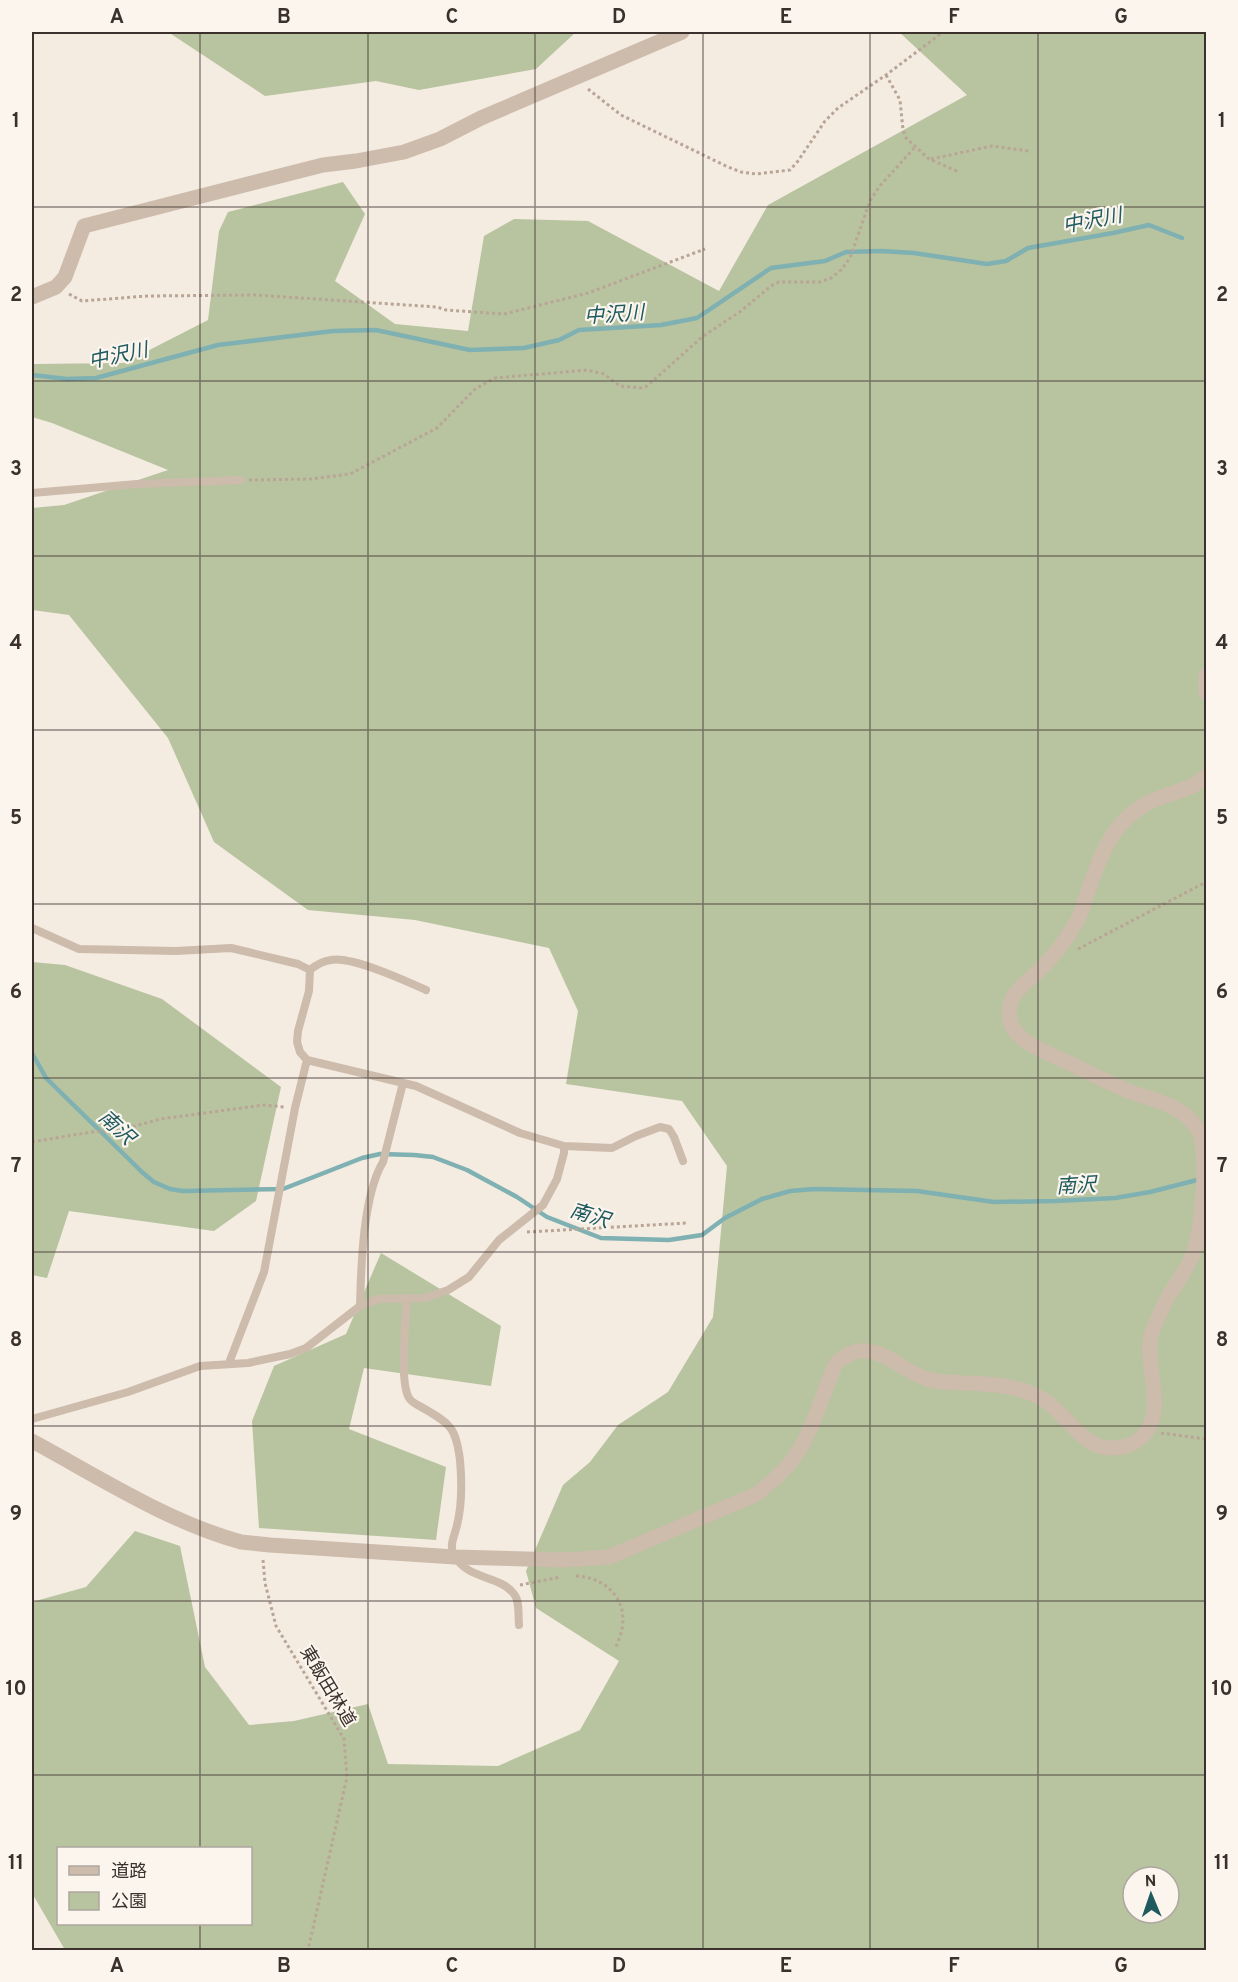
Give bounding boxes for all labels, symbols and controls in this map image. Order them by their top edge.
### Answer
text: A [110,5,124,31]
text: B [277,5,291,31]
text: C [446,5,458,31]
text: D [612,5,626,31]
text: E [780,5,792,31]
text: F [948,5,960,31]
text: G [1114,5,1128,31]
text: 1 [12,109,20,135]
text: 1 [1218,109,1226,135]
water label: 中沢川 [1060,203,1126,240]
text: 2 [10,283,22,309]
text: 2 [1216,283,1228,309]
water label: 中沢川 [583,301,647,331]
water label: 中沢川 [86,338,152,376]
text: 3 [10,457,22,483]
text: 3 [1216,457,1228,483]
text: 4 [10,631,22,657]
text: 4 [1216,631,1228,657]
text: 5 [10,806,22,832]
text: 5 [1216,806,1228,832]
text: 6 [10,980,22,1006]
text: 6 [1216,980,1228,1006]
water label: 南沢 [92,1105,141,1154]
text: 7 [11,1154,21,1180]
text: 7 [1217,1154,1227,1180]
water label: 南沢 [1055,1173,1100,1201]
water label: 南沢 [566,1199,615,1236]
text: 8 [10,1328,22,1354]
text: 8 [1216,1328,1228,1354]
text: 9 [10,1502,22,1528]
text: 9 [1216,1502,1228,1528]
street label: 東飯田林道 [294,1642,360,1731]
text: 10 [5,1677,27,1703]
text: 10 [1211,1677,1233,1703]
legend [57,1847,252,1925]
text: 11 [8,1851,24,1877]
text: 11 [1214,1851,1230,1877]
text: 道路 [111,1861,147,1884]
north arrow [1121,1865,1181,1925]
text: N [1144,1872,1157,1892]
text: 公園 [111,1891,147,1914]
text: A [110,1954,124,1980]
text: B [277,1954,291,1980]
text: C [446,1954,458,1980]
text: D [612,1954,626,1980]
text: E [780,1954,792,1980]
text: F [948,1954,960,1980]
text: G [1114,1954,1128,1980]

